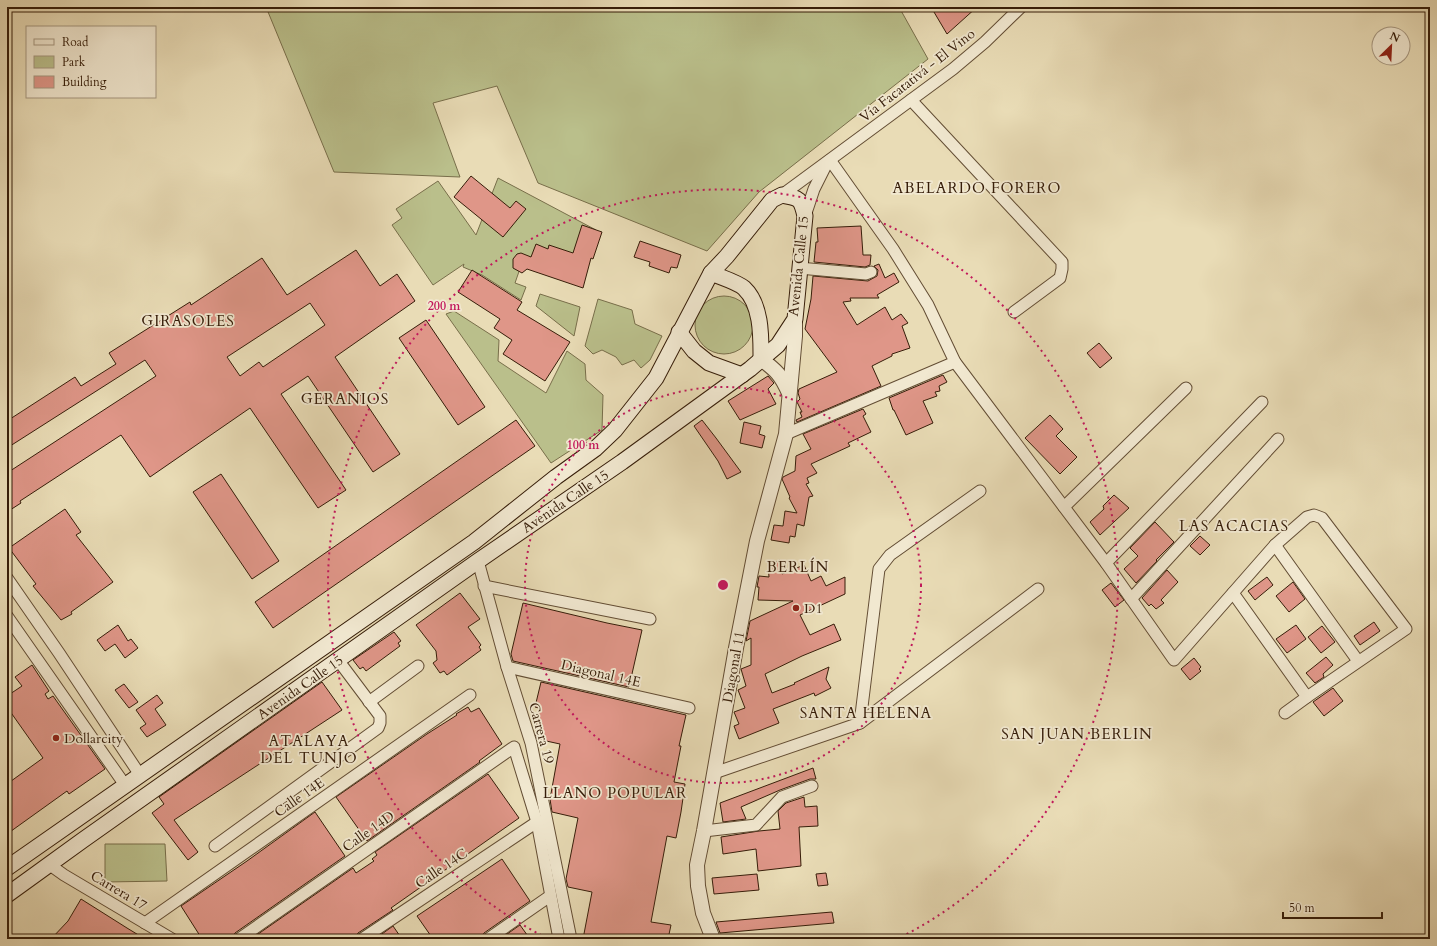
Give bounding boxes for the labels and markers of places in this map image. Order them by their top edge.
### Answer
centre of rings [716,578,730,592]
place label: D1 [804,599,823,618]
marker: D1 [791,603,801,613]
place label: Dollarcity [64,729,124,748]
marker: Dollarcity [51,733,61,743]

